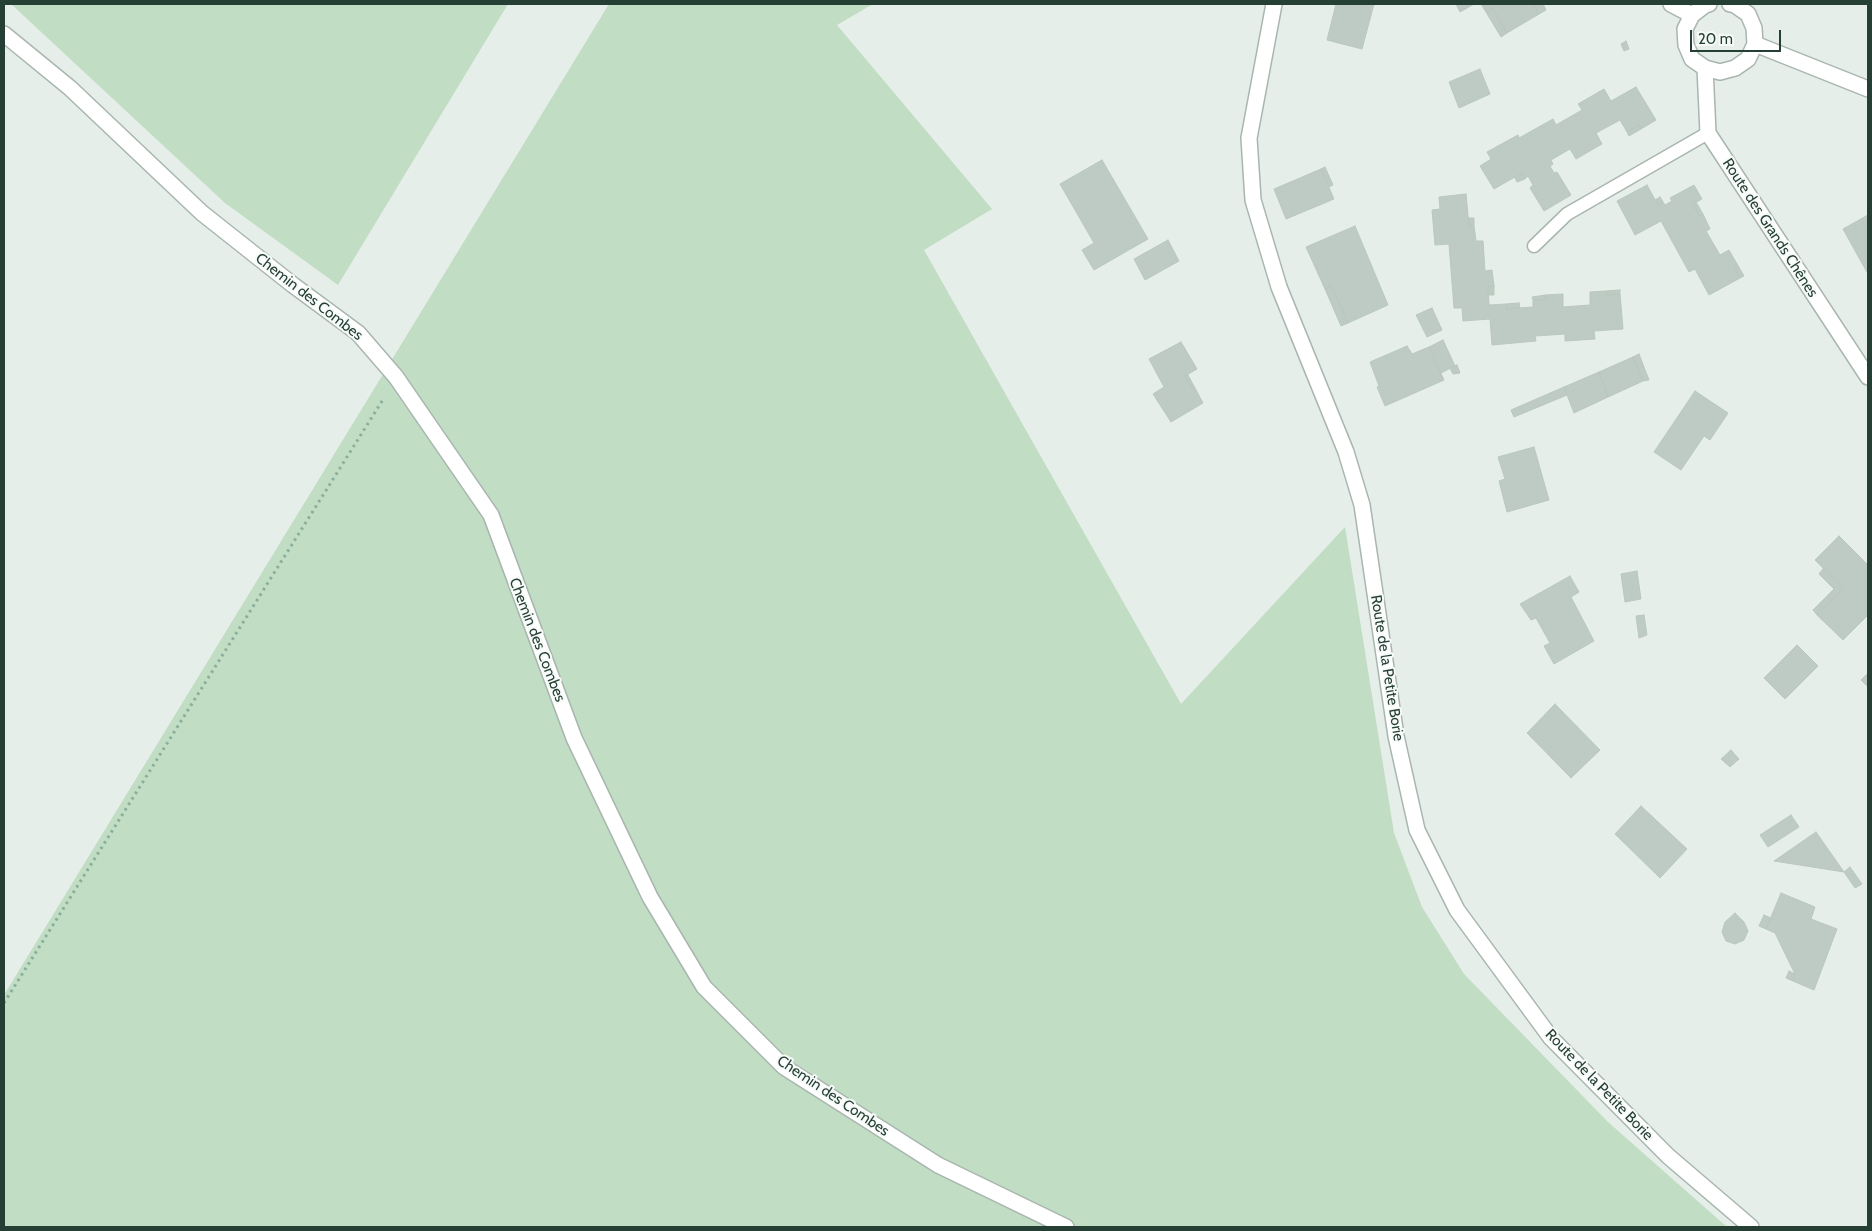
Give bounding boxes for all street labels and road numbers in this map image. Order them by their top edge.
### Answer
street label: Route des Grands Chênes [1718,155,1822,301]
street label: Chemin des Combes [252,249,366,345]
street label: Chemin des Combes [505,575,569,705]
street label: Route de la Petite Borie [1367,594,1407,742]
street label: Route de la Petite Borie [1541,1026,1657,1144]
street label: Chemin des Combes [774,1052,892,1140]

